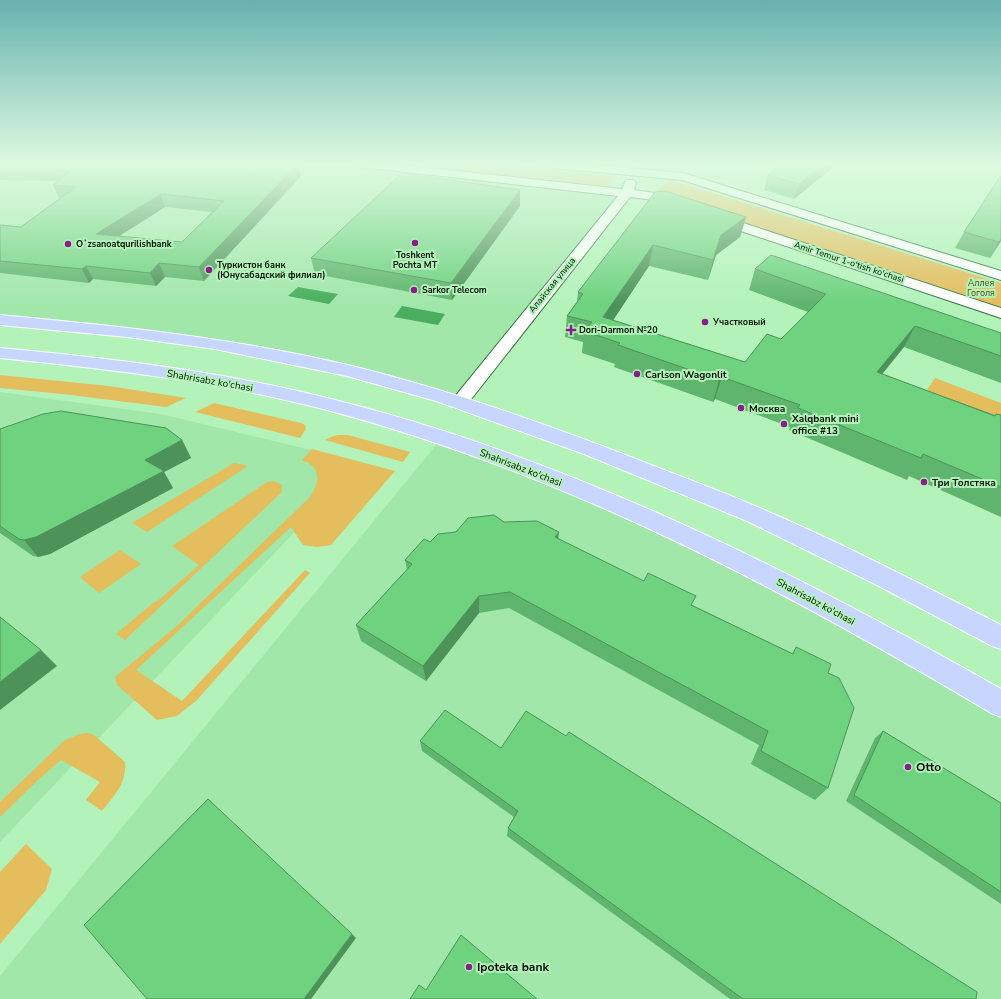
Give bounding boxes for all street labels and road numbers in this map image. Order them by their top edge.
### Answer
street label: Amir Temur 1-o'tish ko'chasi [793,239,905,285]
street label: Алайская улица [526,255,578,315]
street label: Shahrisabz ko'chasi [166,367,254,395]
street label: Shahrisabz ko'chasi [477,446,564,490]
street label: Shahrisabz ko'chasi [774,575,857,629]

